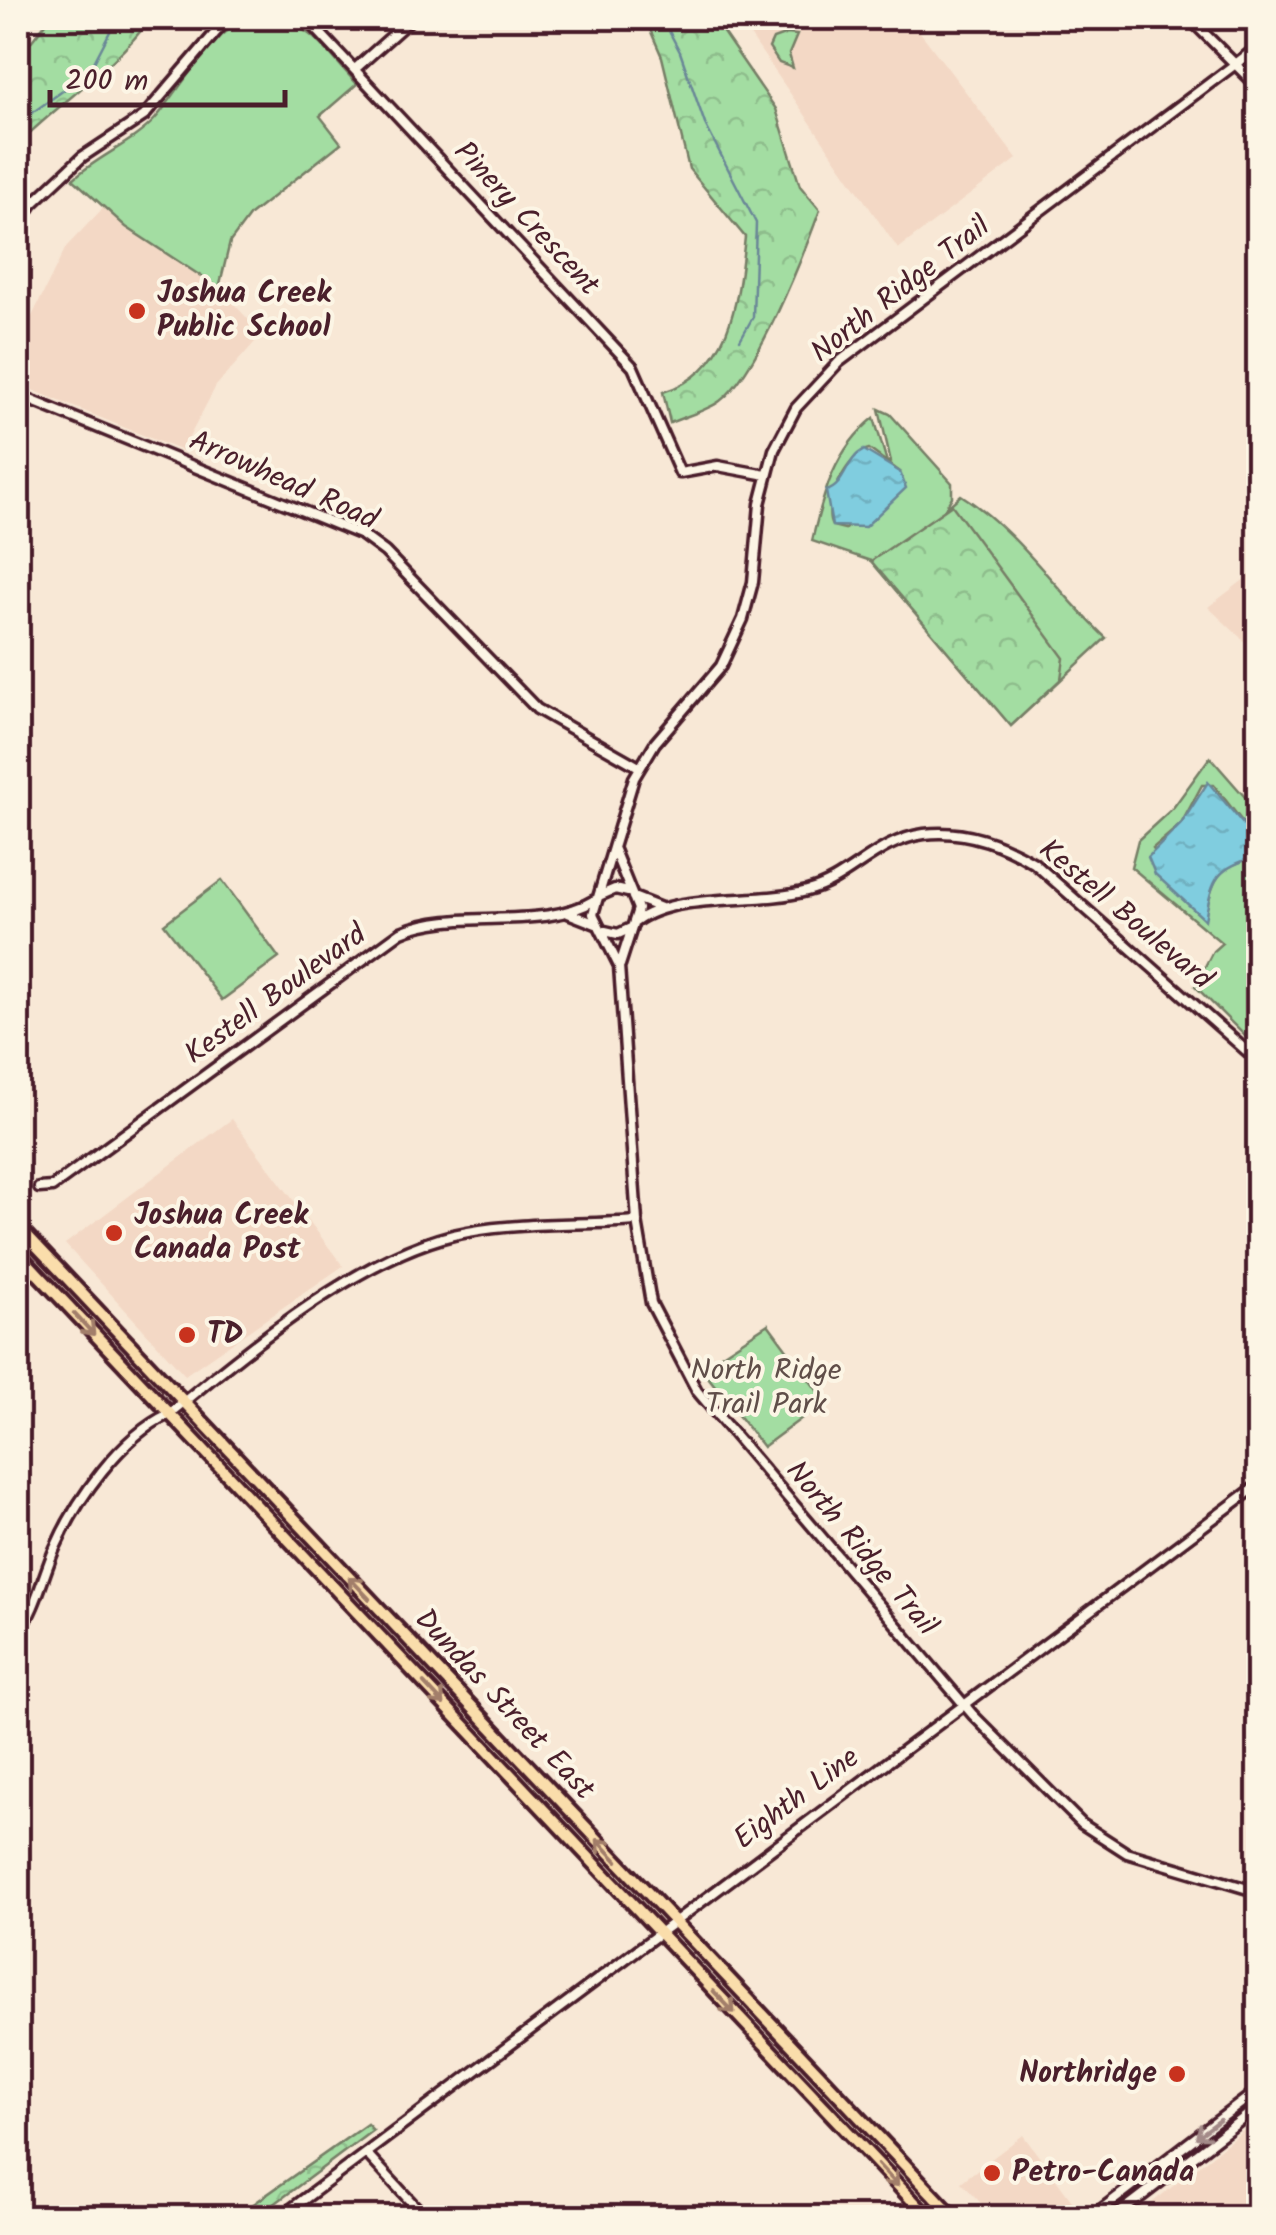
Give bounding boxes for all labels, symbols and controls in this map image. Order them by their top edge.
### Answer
scale bar [50,45,285,107]
text: 200 m [65,58,148,106]
street label: Pinery Crescent [441,130,611,308]
street label: North Ridge Trail [801,204,1001,376]
place label: Joshua Creek Public School [157,270,332,352]
marker: Joshua Creek Public School [126,300,148,322]
street label: Arrowhead Road [181,418,386,545]
street label: Kestell Boulevard [1027,827,1224,1003]
street label: Kestell Boulevard [175,912,378,1078]
place label: Joshua Creek Canada Post [134,1192,309,1274]
marker: Joshua Creek Canada Post [103,1222,125,1244]
one-way arrow [72,1311,95,1336]
place label: TD [207,1311,243,1359]
marker: TD [176,1324,198,1346]
park label: North Ridge Trail Park [691,1347,841,1429]
street label: North Ridge Trail [773,1450,949,1648]
one-way arrow [348,1576,371,1601]
street label: Dundas Street East [402,1598,606,1812]
one-way arrow [422,1681,445,1706]
street label: Eighth Line [724,1735,870,1863]
one-way arrow [595,1838,619,1862]
one-way arrow [712,1989,735,2014]
place label: Northridge [1019,2050,1157,2098]
marker: Northridge [1166,2063,1188,2085]
one-way arrow [1195,2118,1222,2139]
place label: Petro-Canada [1012,2149,1194,2197]
one-way arrow [876,2162,900,2186]
marker: Petro-Canada [981,2162,1003,2184]

